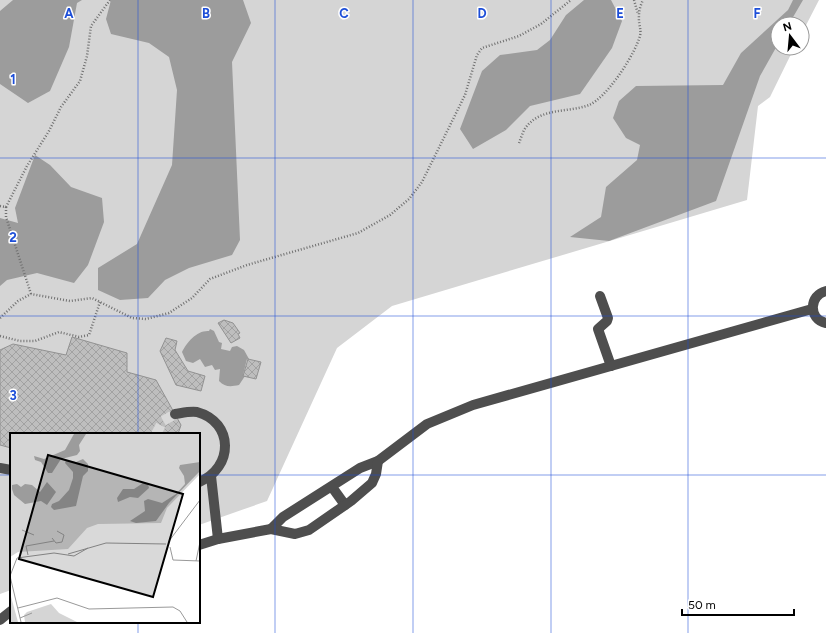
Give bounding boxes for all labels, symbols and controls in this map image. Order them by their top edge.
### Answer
text: A [64,6,74,21]
text: B [202,6,210,21]
text: C [339,6,349,21]
text: D [477,6,487,21]
text: E [616,6,624,21]
text: F [753,6,761,21]
north arrow [770,16,810,56]
text: N [781,19,793,34]
text: 1 [10,72,16,87]
text: 2 [9,230,17,245]
text: 3 [9,388,17,403]
inset map [10,433,200,623]
scale bar [682,591,794,617]
text: 50 m [688,598,716,612]

